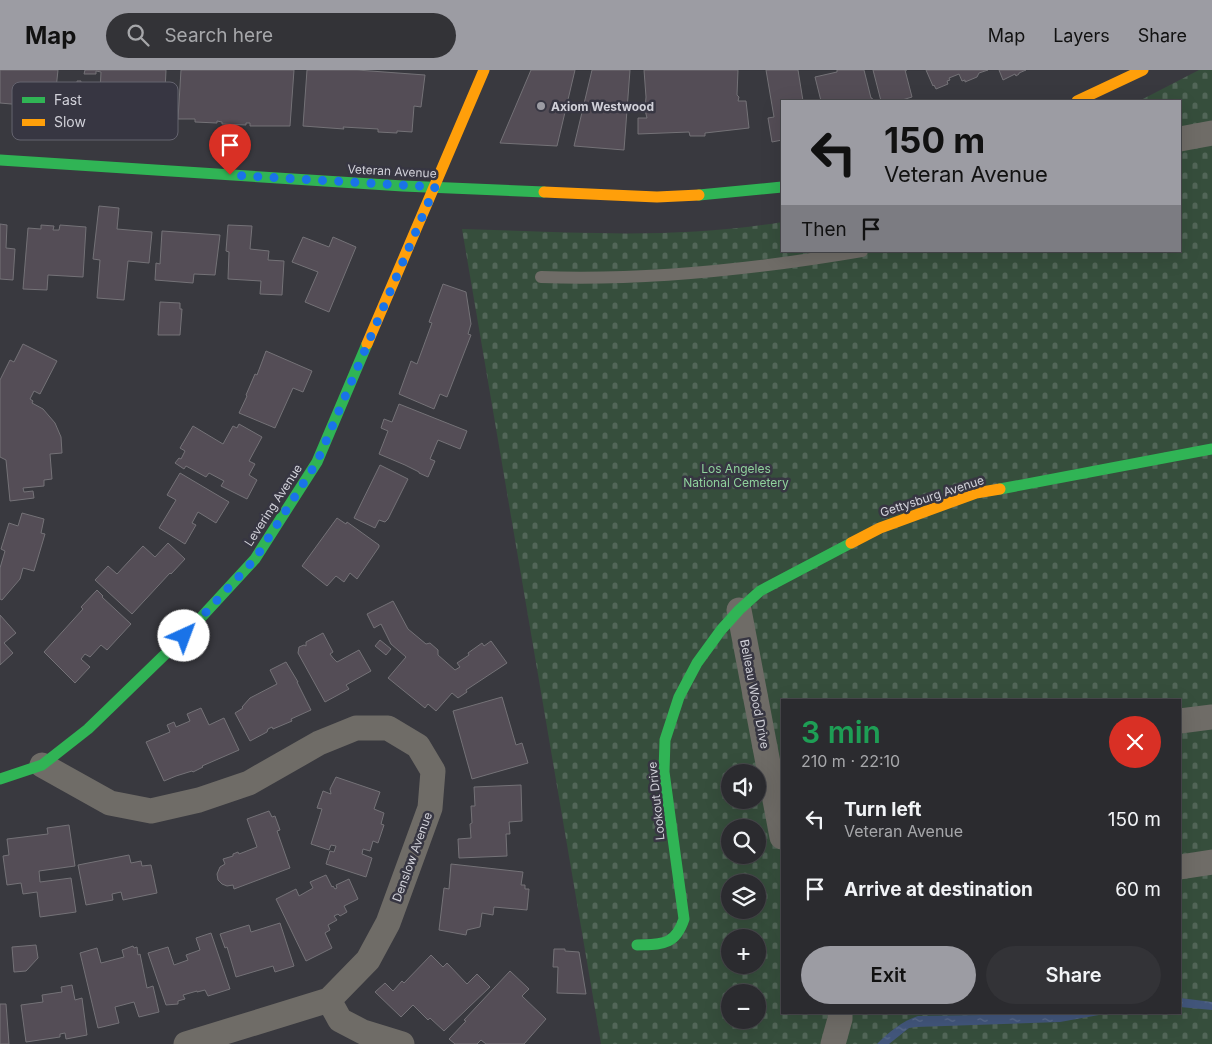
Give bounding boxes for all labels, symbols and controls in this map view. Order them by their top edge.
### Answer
search box [106,13,456,58]
text: Map [25,21,76,50]
icon: search [124,21,152,49]
text: Search here [164,24,273,47]
text: Map [988,25,1025,46]
text: Layers [1053,25,1110,46]
text: Share [1138,25,1187,46]
legend [12,82,178,140]
text: Fast [54,91,82,108]
place label: Axiom Westwood [551,99,654,114]
marker: Axiom Westwood [535,100,547,112]
text: Slow [54,113,86,130]
text: 150 m [884,119,985,161]
icon: left [801,120,866,185]
pin [209,124,251,175]
icon: arrive [216,131,244,159]
street label: Veteran Avenue [347,161,437,181]
text: Veteran Avenue [884,161,1048,187]
icon: arrive [857,215,885,243]
text: Then [801,218,847,241]
street label: Levering Avenue [241,461,305,549]
park label: Los Angeles National Cemetery [683,461,789,490]
street label: Gettysburg Avenue [878,472,986,520]
position arrow [157,609,209,661]
street label: Belleau Wood Drive [737,638,773,750]
text: 3 min [801,714,881,750]
button: close [1109,716,1161,768]
text: 210 m · 22:10 [801,751,900,771]
street label: Lookout Drive [644,761,668,841]
map controls [721,764,766,1029]
button: sound [721,764,766,809]
text: Turn left [844,798,922,821]
icon: left [801,805,829,833]
text: 150 m [1108,808,1161,831]
street label: Denslow Avenue [389,810,435,904]
button: search [721,819,766,864]
text: Veteran Avenue [844,821,963,841]
button: layers [721,874,766,919]
icon: arrive [801,875,829,903]
text: Arrive at destination [844,878,1033,901]
text: 60 m [1115,878,1161,901]
button: + [721,929,766,974]
button: Exit [801,946,976,1004]
button: Share [986,946,1161,1004]
button: − [721,984,766,1029]

